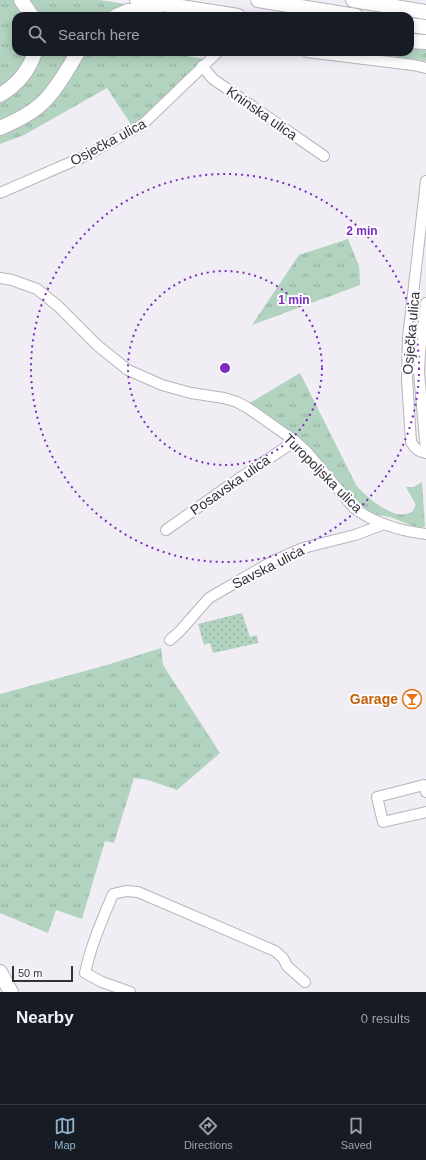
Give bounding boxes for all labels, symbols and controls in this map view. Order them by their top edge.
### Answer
search box [12,12,414,56]
icon: search [26,23,48,45]
text: Search here [58,26,140,43]
street label: Kninska ulica [224,83,301,143]
street label: Osječka ulica [67,115,149,169]
text: 2 min [346,224,378,238]
street label: Osječka ulica [399,291,423,375]
text: 1 min [278,293,310,307]
centre of rings [218,361,232,375]
street label: Turopoljska ulica [280,430,366,516]
street label: Posavska ulica [187,452,273,518]
street label: Savska ulica [229,542,307,592]
bar icon: Garage [401,688,423,710]
place label: Garage [350,691,398,707]
scale bar [12,964,73,983]
text: 50 m [18,967,42,979]
text: Nearby [16,1008,74,1027]
text: 0 results [361,1011,410,1026]
tab: Map [54,1115,76,1151]
tab: Directions [184,1115,233,1151]
tab: Saved [341,1115,372,1151]

